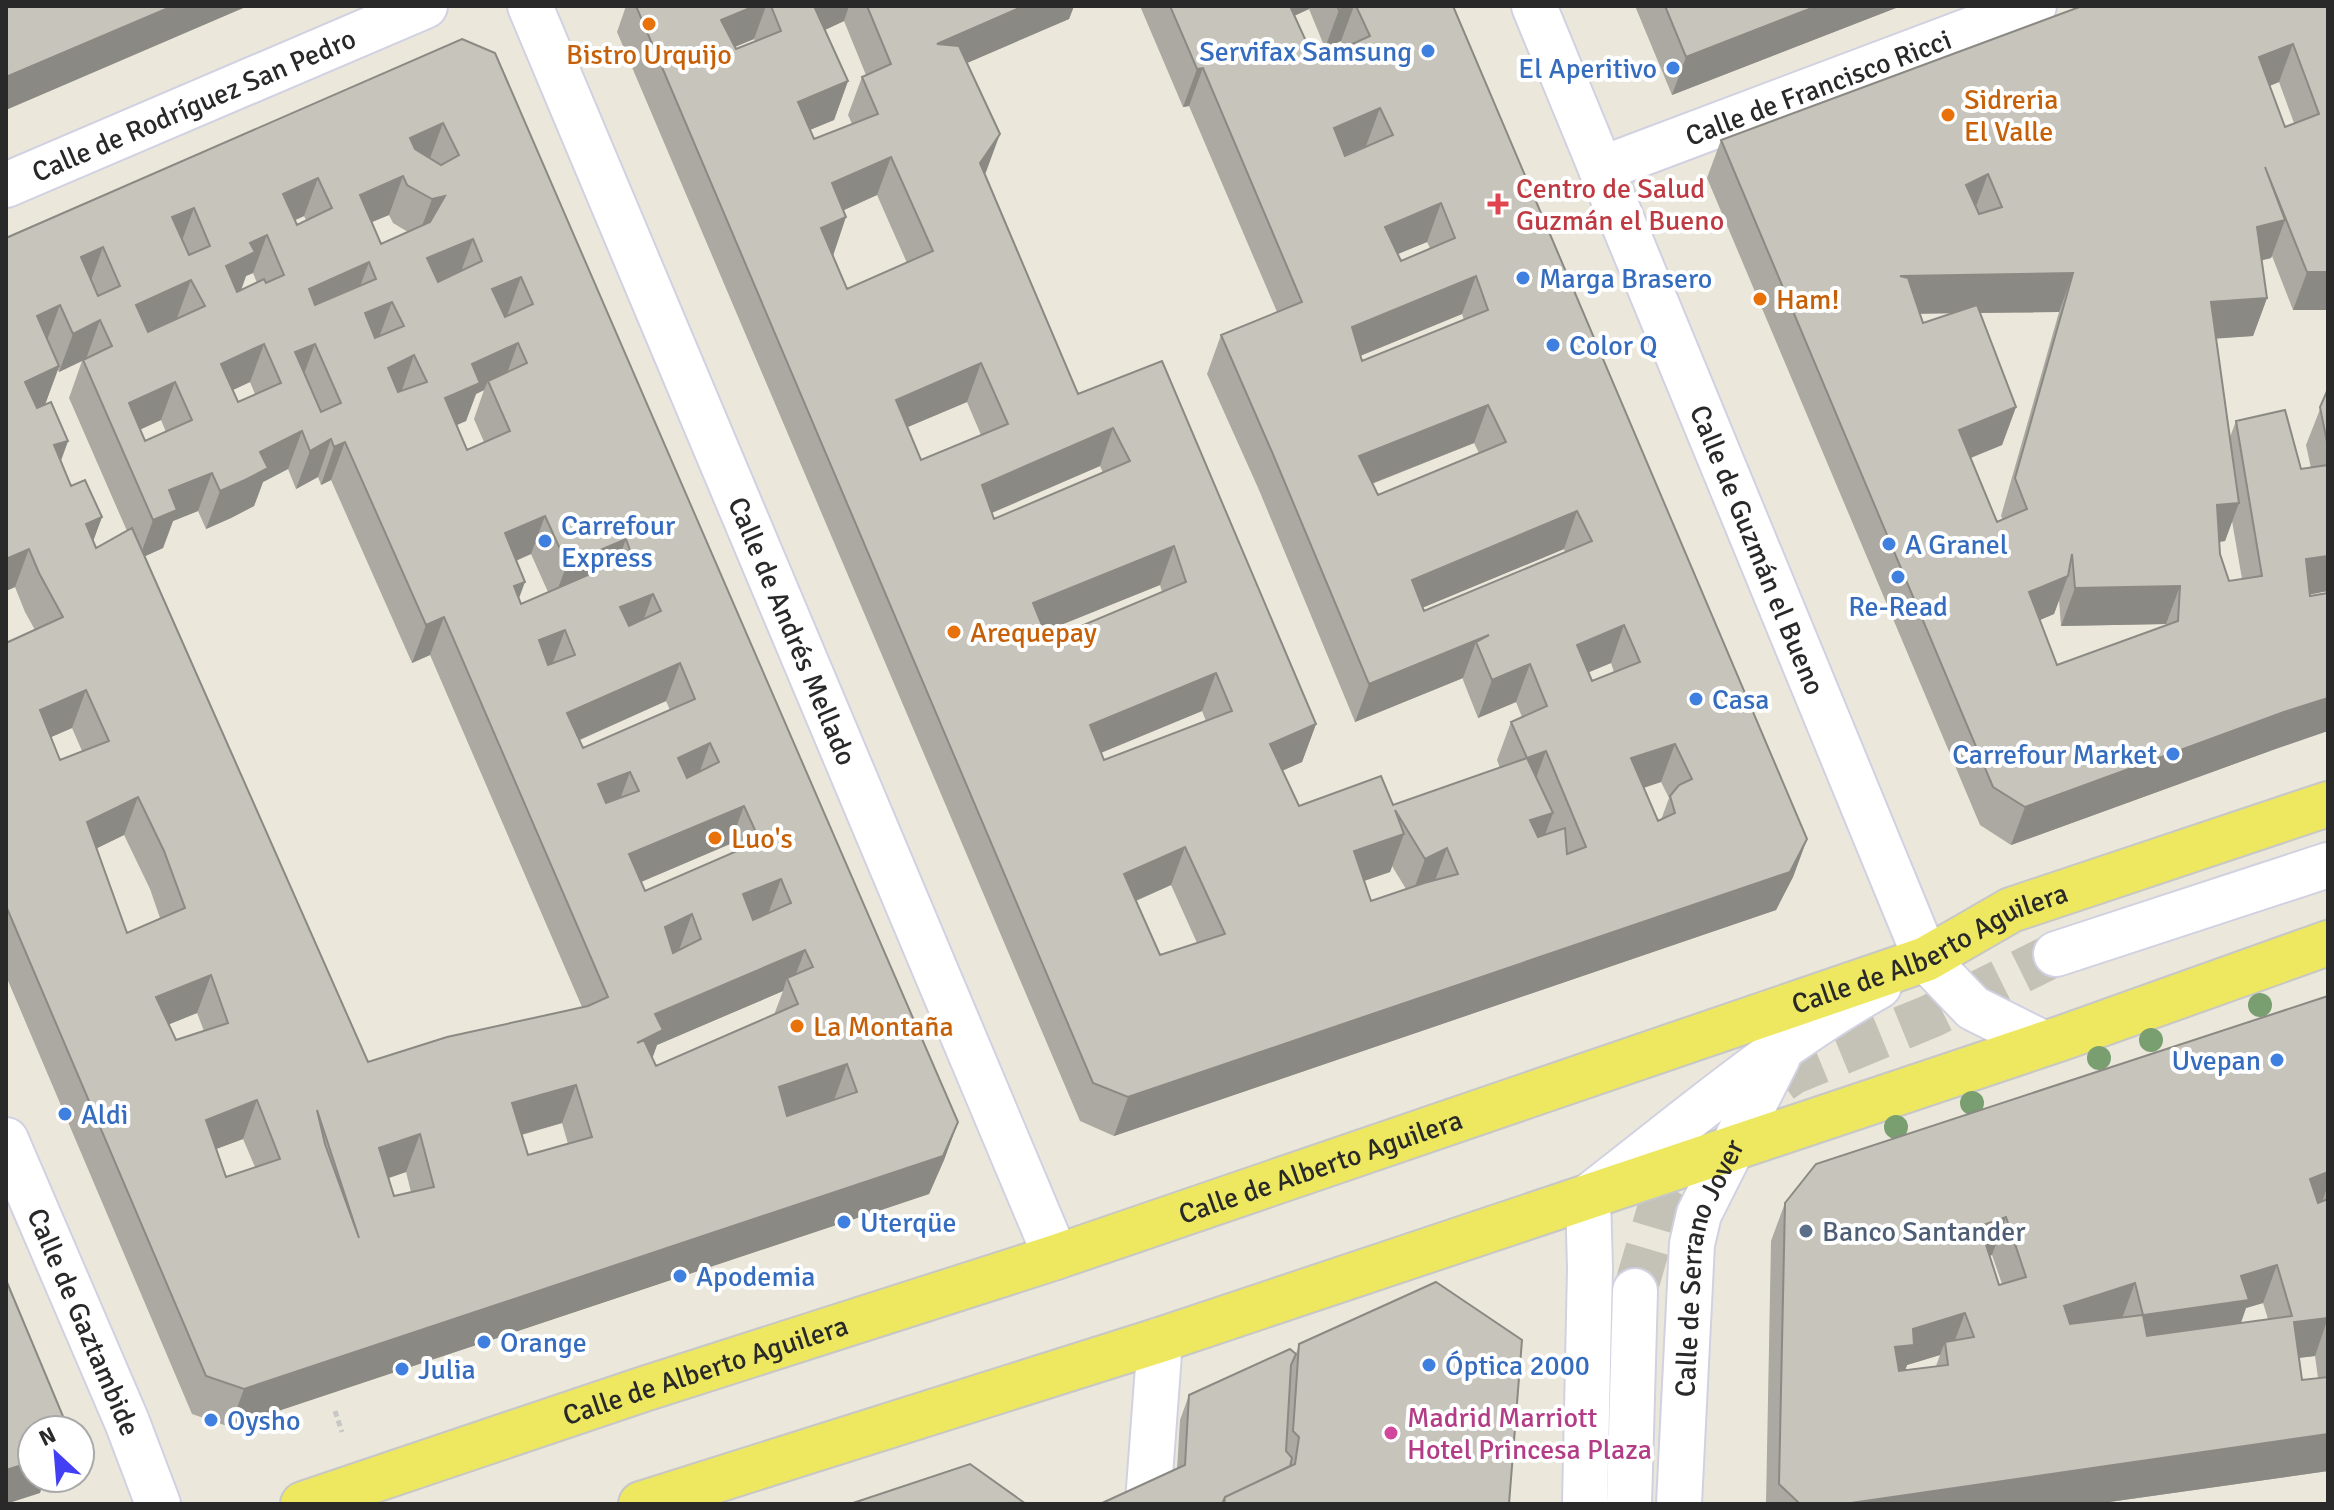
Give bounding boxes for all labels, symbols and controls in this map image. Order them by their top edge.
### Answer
marker: Bistro Urquijo [640,15,658,33]
street label: Calle de Rodríguez San Pedro [27,22,361,190]
street label: Calle de Francisco Ricci [1681,23,1956,154]
place label: Servifax Samsung [1199,35,1412,69]
place label: Bistro Urquijo [566,38,732,72]
marker: Servifax Samsung [1419,42,1437,60]
place label: El Aperitivo [1518,52,1657,86]
marker: El Aperitivo [1664,59,1682,77]
place label: Sidreria El Valle [1964,83,2058,149]
marker: Sidreria El Valle [1939,106,1957,124]
place label: Centro de Salud Guzmán el Bueno [1516,172,1724,238]
marker: Centro de Salud Guzmán el Bueno [1487,193,1509,215]
place label: Marga Brasero [1539,262,1712,296]
marker: Marga Brasero [1514,269,1532,287]
place label: Ham! [1776,283,1839,317]
marker: Ham! [1751,290,1769,308]
place label: Color Q [1569,329,1657,363]
marker: Color Q [1544,336,1562,354]
street label: Calle de Guzmán el Bueno [1682,400,1832,700]
street label: Calle de Andrés Mellado [720,492,863,771]
place label: Carrefour Express [561,509,676,575]
place label: A Granel [1905,528,2008,562]
marker: Carrefour Express [536,532,554,550]
marker: A Granel [1880,535,1898,553]
marker: Re-Read [1889,568,1907,586]
place label: Re-Read [1848,590,1948,624]
place label: Arequepay [970,616,1097,650]
marker: Arequepay [945,623,963,641]
place label: Casa [1712,683,1769,717]
marker: Casa [1687,690,1705,708]
place label: Carrefour Market [1952,738,2157,772]
marker: Carrefour Market [2164,745,2182,763]
place label: Luo's [731,822,793,856]
marker: Luo's [706,829,724,847]
street label: Calle de Alberto Aguilera [1787,876,2072,1022]
place label: La Montaña [813,1010,954,1044]
marker: La Montaña [788,1017,806,1035]
place label: Uvepan [2172,1044,2261,1078]
marker: Uvepan [2268,1051,2286,1069]
place label: Aldi [81,1098,128,1132]
street label: Calle de Alberto Aguilera [1174,1103,1467,1232]
marker: Aldi [56,1105,74,1123]
street label: Calle de Serrano Jover [1668,1133,1752,1398]
street label: Calle de Gaztambide [19,1203,147,1441]
place label: Uterqüe [860,1206,956,1240]
marker: Uterqüe [835,1213,853,1231]
place label: Banco Santander [1822,1215,2026,1249]
marker: Banco Santander [1797,1222,1815,1240]
place label: Apodemia [696,1260,815,1294]
marker: Apodemia [671,1267,689,1285]
street label: Calle de Alberto Aguilera [559,1309,852,1433]
place label: Orange [500,1326,587,1360]
marker: Orange [475,1333,493,1351]
place label: Óptica 2000 [1445,1349,1590,1383]
place label: Julia [418,1353,476,1387]
marker: Óptica 2000 [1420,1356,1438,1374]
marker: Julia [393,1360,411,1378]
place label: Madrid Marriott Hotel Princesa Plaza [1407,1401,1652,1467]
place label: Oysho [227,1404,301,1438]
marker: Oysho [202,1411,220,1429]
north arrow [16,1414,96,1494]
text: N [35,1421,60,1452]
marker: Madrid Marriott Hotel Princesa Plaza [1382,1424,1400,1442]

